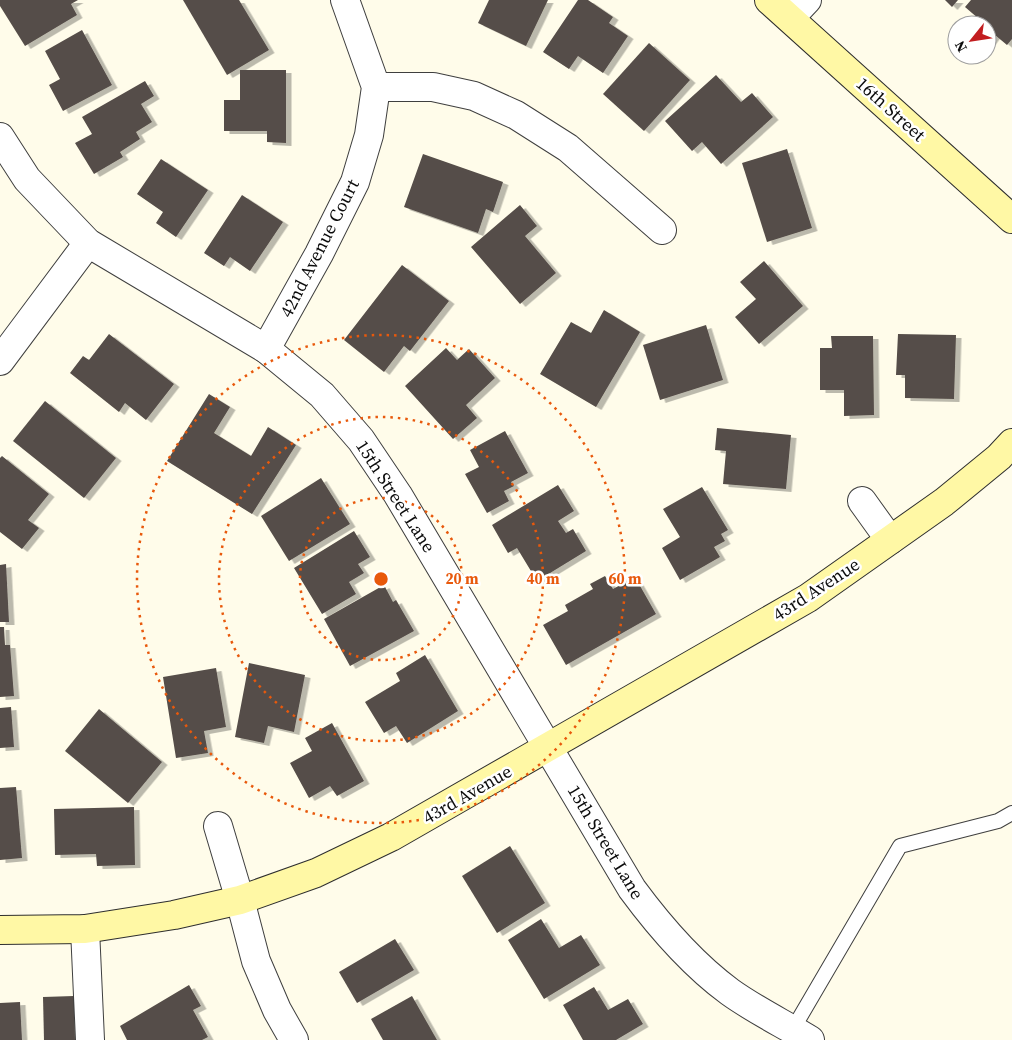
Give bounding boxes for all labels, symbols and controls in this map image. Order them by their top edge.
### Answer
north arrow [947,15,997,65]
text: N [950,37,972,56]
street label: 16th Street [851,71,931,147]
street label: 42nd Avenue Court [273,175,365,321]
street label: 15th Street Lane [350,435,442,557]
street label: 43rd Avenue [768,552,864,626]
text: 20 m [445,568,479,589]
text: 40 m [526,568,560,589]
text: 60 m [608,568,642,589]
centre of rings [372,570,390,588]
street label: 43rd Avenue [418,758,516,830]
street label: 15th Street Lane [562,780,650,904]

